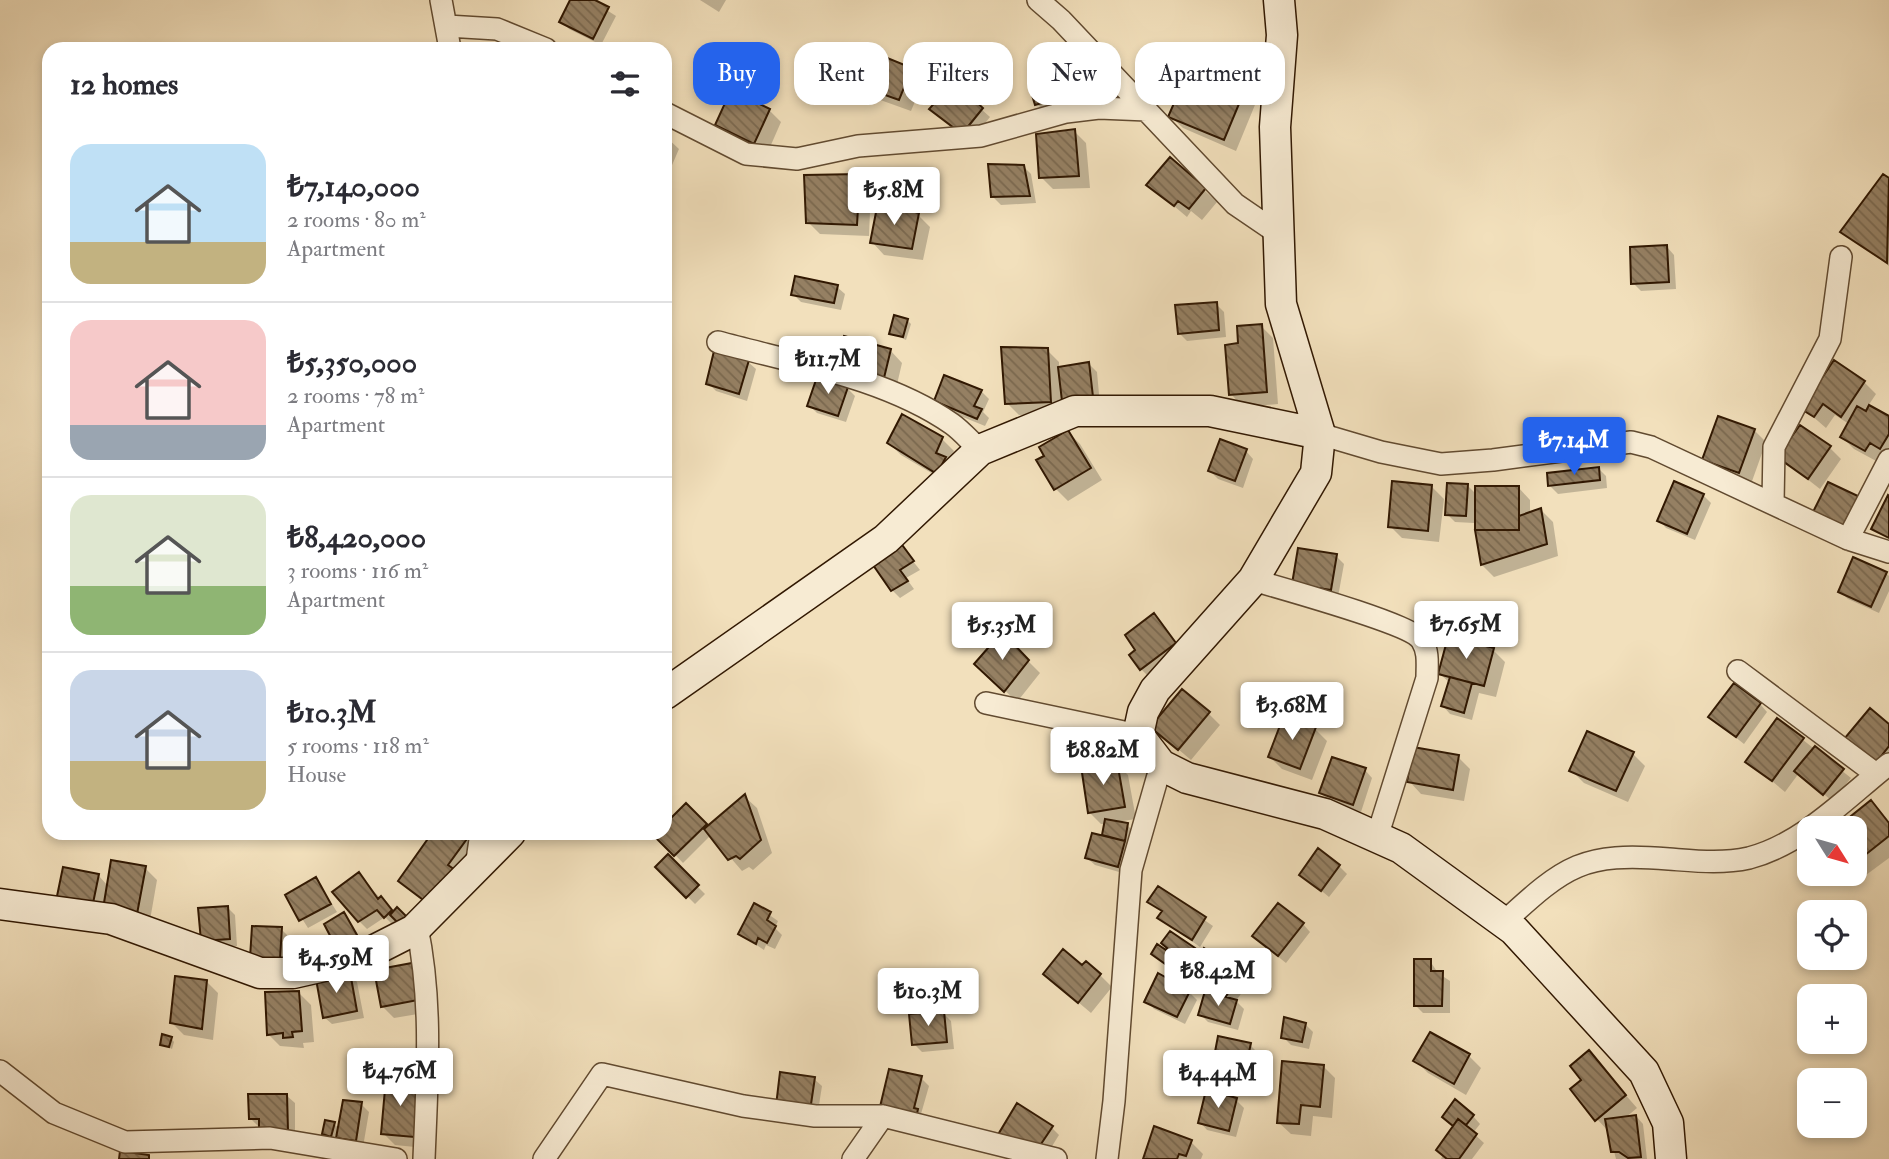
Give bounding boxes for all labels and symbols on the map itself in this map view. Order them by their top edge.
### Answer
pin: ₺5.8M [845,168,943,227]
pin: ₺11.7M [771,336,885,396]
pin: ₺7.14M [1517,418,1631,477]
pin: ₺5.35M [945,602,1059,662]
pin: ₺7.65M [1409,602,1523,661]
pin: ₺3.68M [1235,682,1349,742]
pin: ₺8.82M [1046,728,1160,787]
north arrow [1797,816,1867,886]
pin: ₺4.59M [279,936,393,995]
pin: ₺8.42M [1161,948,1275,1008]
pin: ₺10.3M [871,968,985,1028]
pin: ₺4.76M [343,1048,457,1108]
pin: ₺4.44M [1161,1050,1275,1110]

